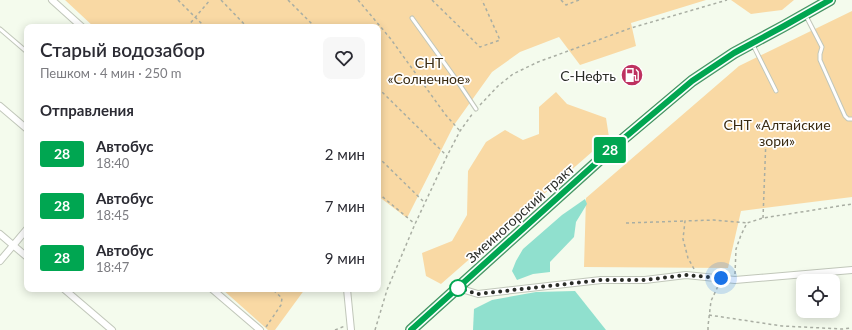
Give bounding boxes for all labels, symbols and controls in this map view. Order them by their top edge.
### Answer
button: heart [323,37,365,79]
text: Старый водозабор [40,38,205,61]
park label: СНТ «Солнечное» [388,54,470,87]
fuel station icon: С-Нефть [619,62,645,88]
text: Пешком · 4 мин · 250 m [40,65,181,81]
place label: С-Нефть [560,67,616,84]
text: Отправления [40,101,134,119]
park label: СНТ «Алтайские зори» [723,116,831,149]
text: Автобус [96,137,153,155]
line badge: 28 [592,137,628,163]
text: 28 [602,141,618,158]
text: 28 [54,145,70,162]
text: 2 мин [325,145,365,163]
text: 18:40 [96,155,129,171]
street label: Змеиногорский тракт [462,160,578,266]
text: Автобус [96,189,153,207]
text: 28 [54,197,70,214]
text: 7 мин [325,197,365,215]
text: 18:45 [96,207,129,223]
text: Автобус [96,241,153,259]
text: 28 [54,249,70,266]
text: 9 мин [325,249,365,267]
text: 18:47 [96,259,129,275]
your location [711,268,731,288]
map controls [796,274,840,318]
button: locate [796,274,840,318]
unlabelled marker [449,279,467,297]

